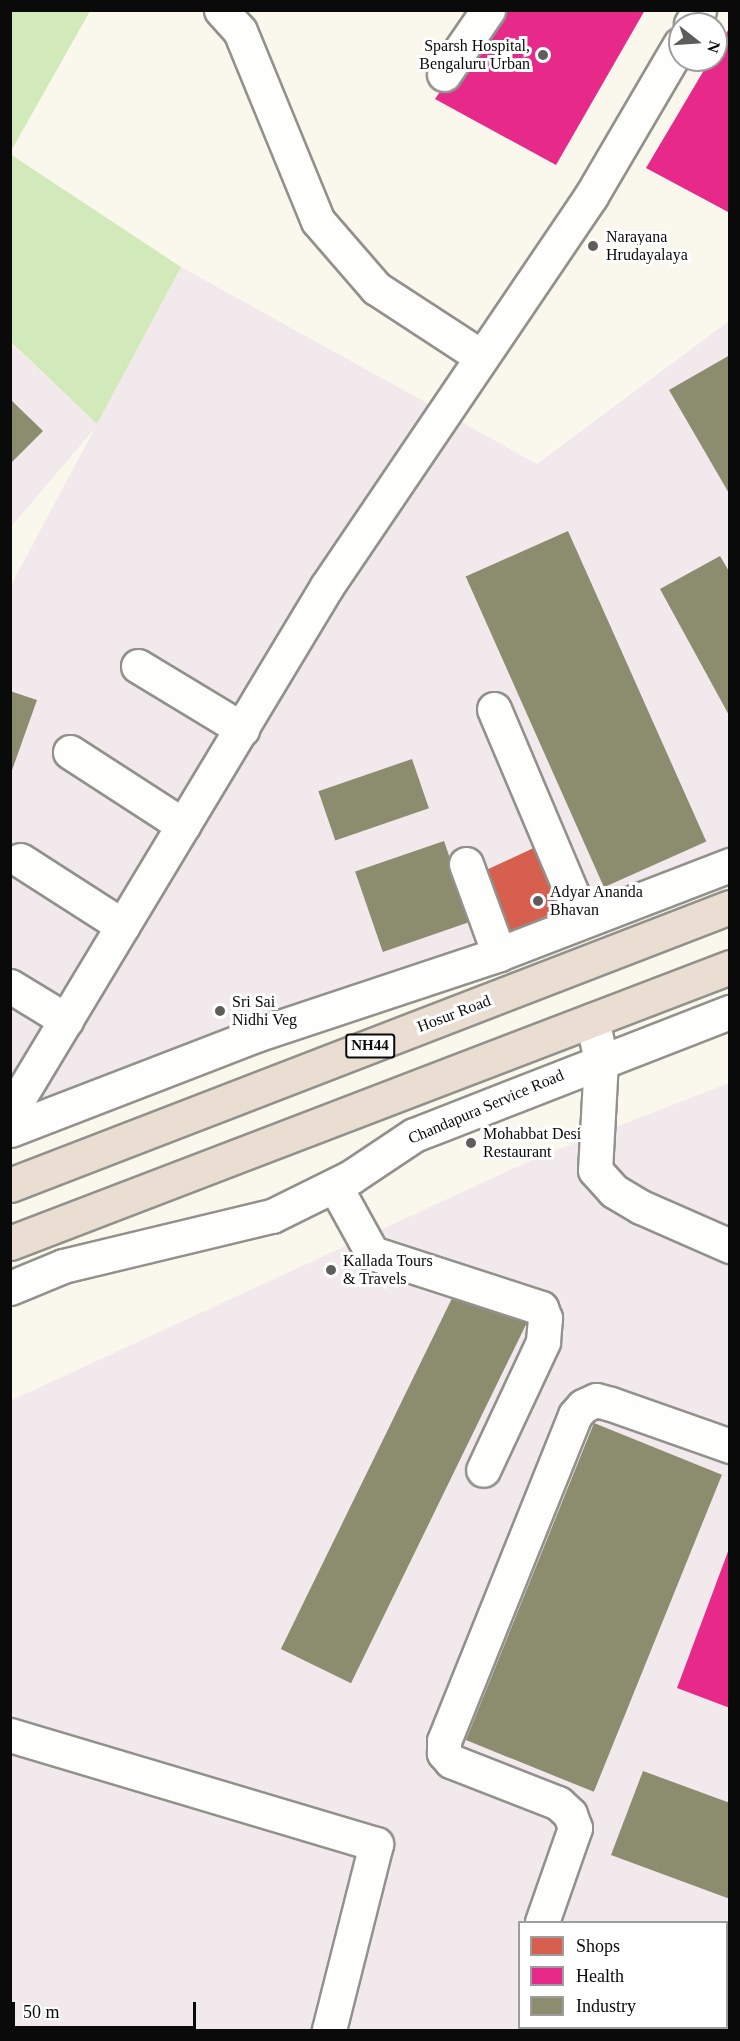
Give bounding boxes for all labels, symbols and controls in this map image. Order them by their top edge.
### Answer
north arrow [668,12,728,72]
place label: Sparsh Hospital, Bengaluru Urban [419,36,530,74]
text: N [704,39,724,55]
marker: Sparsh Hospital, Bengaluru Urban [534,46,552,64]
place label: Narayana Hrudayalaya [606,227,688,265]
marker: Narayana Hrudayalaya [584,237,602,255]
place label: Adyar Ananda Bhavan [550,882,644,920]
marker: Adyar Ananda Bhavan [531,894,545,908]
street label: Hosur Road [415,991,493,1037]
place label: Sri Sai Nidhi Veg [232,992,297,1030]
marker: Sri Sai Nidhi Veg [213,1004,227,1018]
road number: NH44 [344,1034,395,1058]
street label: Chandapura Service Road [405,1066,567,1148]
place label: Mohabbat Desi Restaurant [483,1124,581,1162]
marker: Mohabbat Desi Restaurant [464,1136,478,1150]
place label: Kallada Tours & Travels [343,1251,433,1289]
marker: Kallada Tours & Travels [324,1263,338,1277]
legend [518,1921,728,2029]
text: Shops [576,1936,620,1956]
text: Health [576,1966,624,1986]
scale bar [15,1990,200,2028]
text: Industry [576,1996,636,2016]
text: 50 m [23,2002,60,2022]

